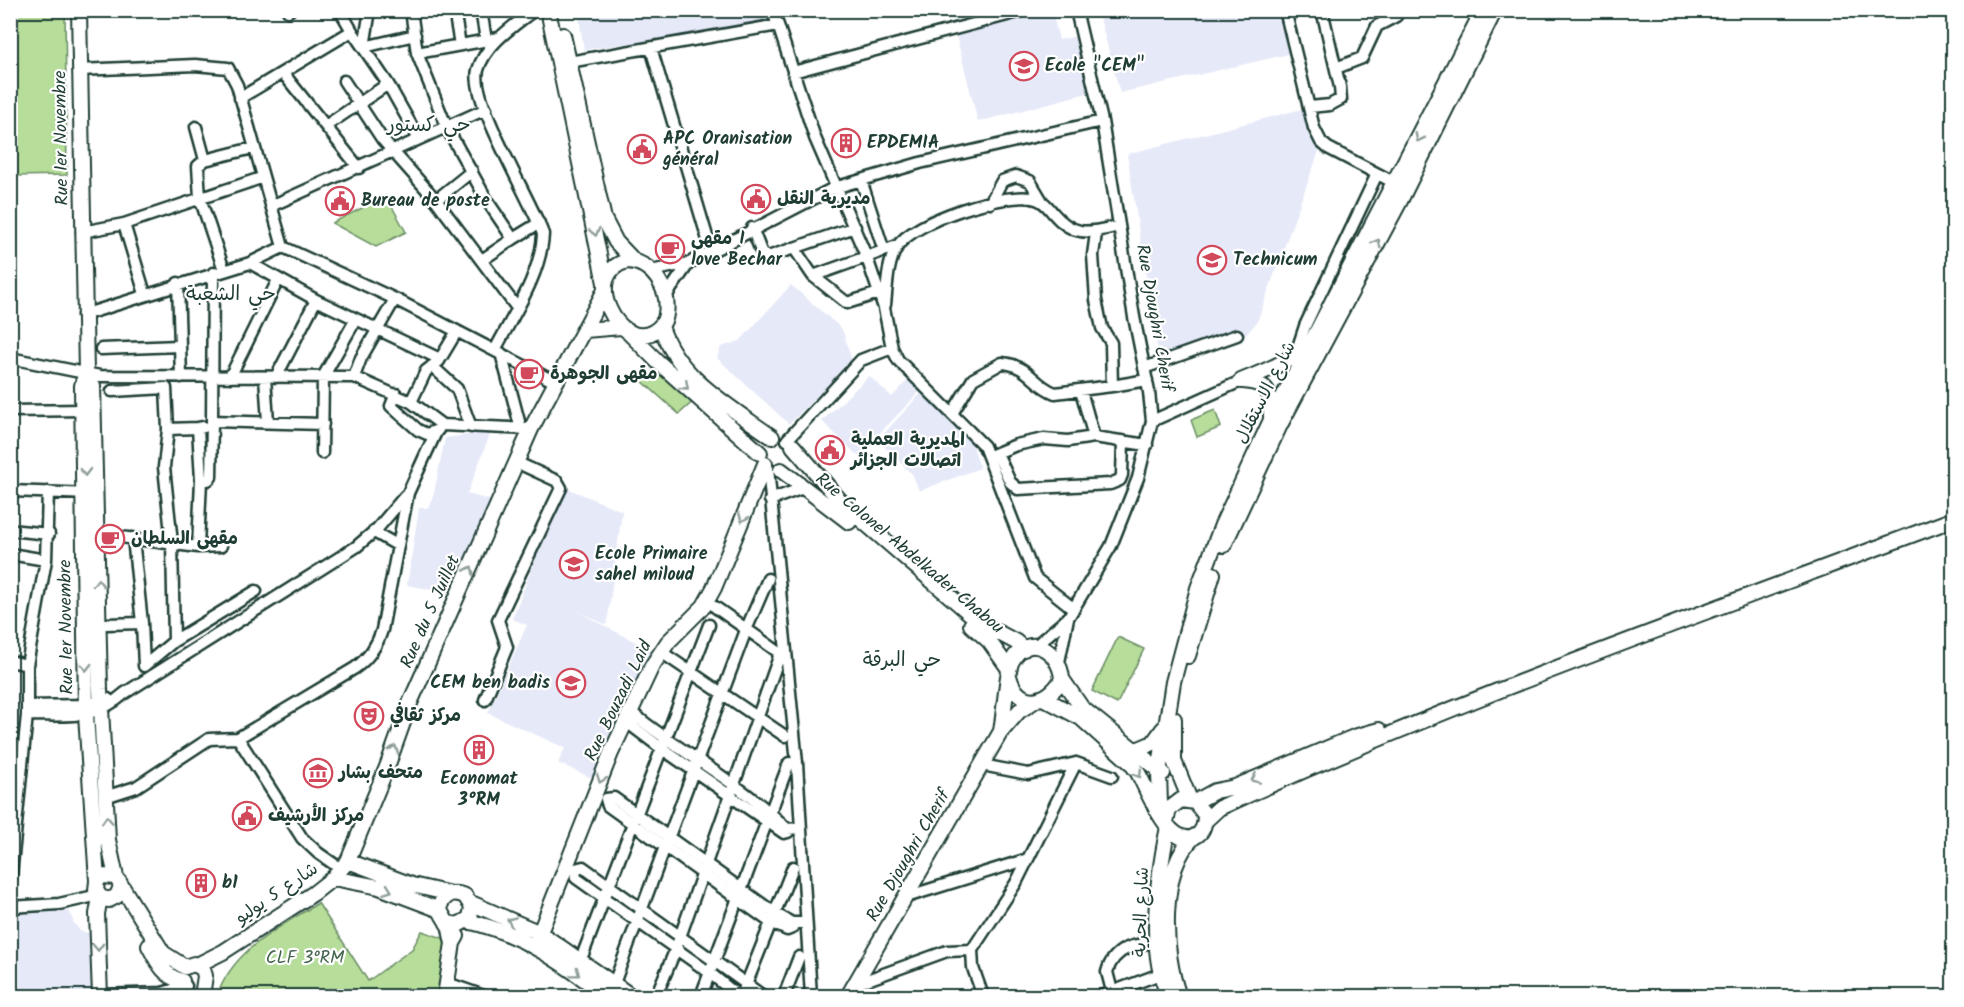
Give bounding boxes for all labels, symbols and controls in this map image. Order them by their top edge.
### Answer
school or university icon: Ecole "CEM" [1008,50,1040,82]
place label: Ecole "CEM" [1045,52,1145,81]
street label: Rue 1er Novembre [46,70,78,206]
district label: حي كستور [385,110,471,142]
place label: APC Oranisation général [662,125,792,175]
building icon: EPDEMIA [830,127,862,159]
place label: EPDEMIA [867,129,939,158]
one-way arrow [1414,131,1426,142]
public building icon: APC Oranisation général [626,133,658,165]
public building icon: مديرية النقل [740,183,772,215]
public building icon: Bureau de poste [324,185,356,217]
place label: مديرية النقل [777,185,871,214]
place label: Bureau de poste [361,187,490,216]
place label: مقهى I love Bechar [691,225,783,275]
one-way arrow [588,227,601,237]
cafe icon: مقهى I love Bechar [654,233,686,265]
one-way arrow [1370,239,1381,250]
street label: Rue Djoughri Cherif [1127,242,1182,396]
school or university icon: Technicum [1196,244,1228,276]
place label: Technicum [1233,246,1318,275]
district label: حي الشعبة [186,279,276,311]
street label: شارع الاستقلال [1228,337,1304,449]
cafe icon: مقهى الجوهرة [513,358,545,390]
place label: مقهى الجوهرة [550,360,658,389]
one-way arrow [678,379,689,390]
place label: المديرية العملية اتصالات الجزائر [849,426,965,476]
public building icon: المديرية العملية اتصالات الجزائر [814,434,846,466]
street label: Rue Colonel Abdelkader Chabou [808,466,1010,642]
one-way arrow [78,468,91,477]
one-way arrow [737,513,750,523]
cafe icon: مقهى السلطان [94,523,126,555]
place label: مقهى السلطان [131,525,238,554]
place label: Ecole Primaire sahel miloud [595,540,708,590]
school or university icon: Ecole Primaire sahel miloud [558,548,590,580]
street label: Rue du 5 Juillet [393,550,469,673]
street label: Rue 1er Novembre [51,559,83,695]
one-way arrow [463,565,475,576]
one-way arrow [92,579,104,588]
street label: Rue Bouzadi Laid [577,635,661,766]
district label: حي البرقة [863,645,941,677]
one-way arrow [80,663,92,672]
school or university icon: CEM ben badis [555,667,587,699]
place label: CEM ben badis [430,669,551,698]
theatre icon: مركز ثقافي [353,700,385,732]
place label: مركز ثقافي [390,702,461,731]
building icon: Economat 3°RM [463,734,495,766]
one-way arrow [386,744,399,755]
museum icon: متحف بشار [302,757,334,789]
place label: متحف بشار [337,759,423,788]
place label: Economat 3°RM [440,765,518,815]
one-way arrow [1131,767,1142,778]
one-way arrow [1250,772,1261,784]
one-way arrow [596,773,609,784]
street label: Rue Djoughri Cherif [859,782,960,928]
public building icon: مركز الأرشيف [231,800,263,832]
place label: مركز الأرشيف [268,802,364,831]
one-way arrow [100,815,113,824]
street label: شارع 5 يوليو [229,855,325,933]
street label: شارع الحرية [1126,866,1158,958]
building icon: b1 [185,867,217,899]
place label: b1 [222,869,238,898]
one-way arrow [382,883,392,896]
one-way arrow [506,916,517,928]
one-way arrow [92,942,105,951]
park label: CLF 3°RM [266,944,345,973]
one-way arrow [569,965,580,976]

